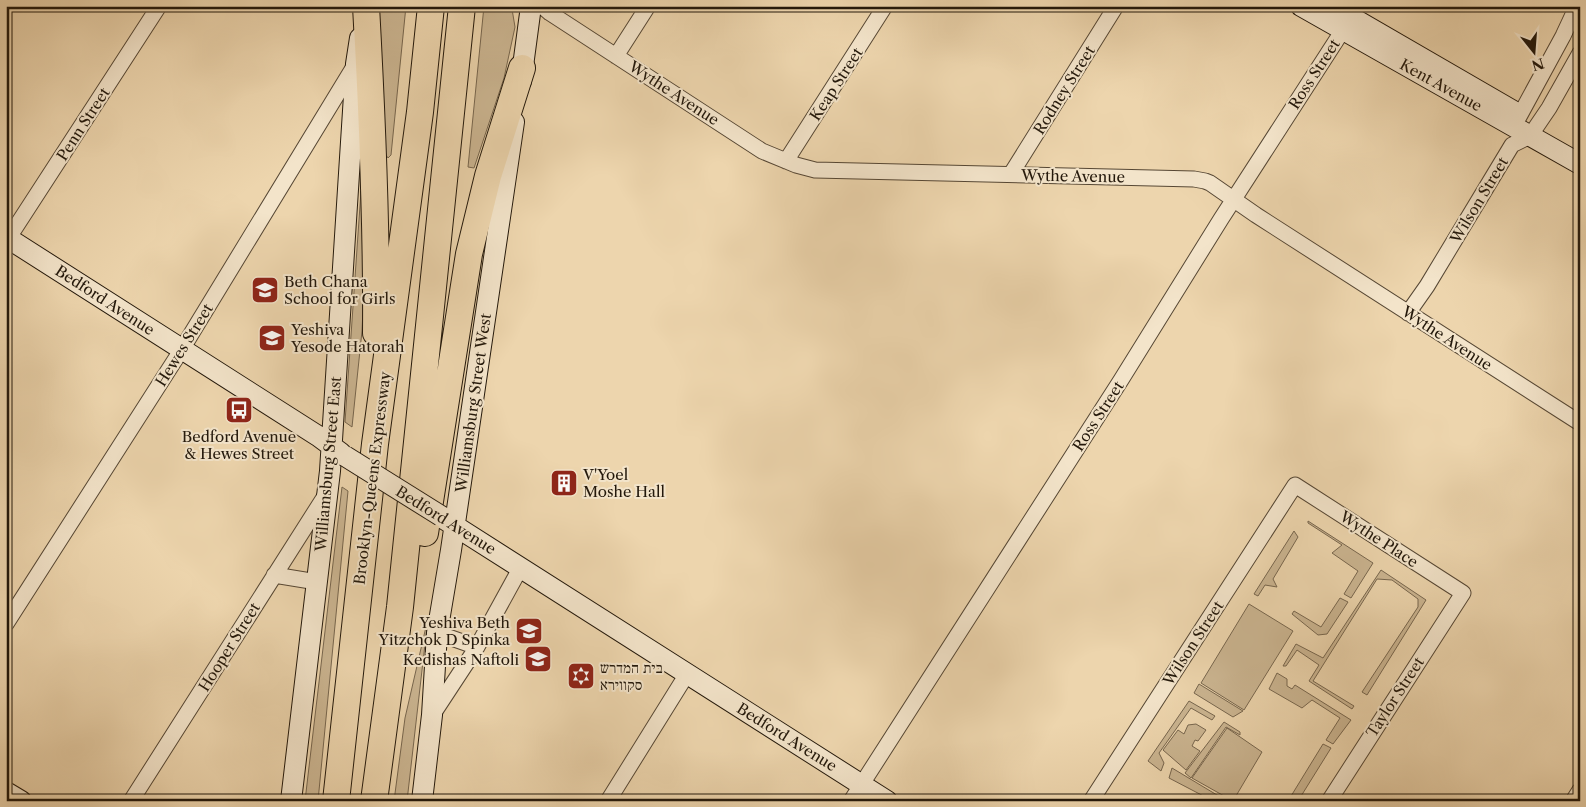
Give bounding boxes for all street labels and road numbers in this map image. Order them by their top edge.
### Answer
street label: Ross Street [1284,35,1344,113]
street label: Rodney Street [1029,42,1099,138]
street label: Keap Street [805,43,867,124]
street label: Kent Avenue [1397,55,1485,115]
street label: Wythe Avenue [624,56,723,129]
street label: Penn Street [52,83,114,164]
street label: Wilson Street [1445,153,1512,247]
street label: Wythe Avenue [1020,166,1125,186]
street label: Bedford Avenue [52,261,158,339]
street label: Hewes Street [151,299,217,390]
street label: Wythe Avenue [1397,301,1496,374]
street label: Williamsburg Street West [451,312,495,495]
street label: Brooklyn-Queens Expressway [349,370,395,586]
street label: Williamsburg Street East [311,375,345,553]
street label: Ross Street [1068,377,1128,455]
street label: Bedford Avenue [392,482,500,558]
street label: Wythe Place [1335,506,1422,571]
street label: Wilson Street [1158,597,1228,690]
street label: Hooper Street [194,599,264,695]
street label: Taylor Street [1362,653,1428,741]
street label: Bedford Avenue [733,699,841,775]

